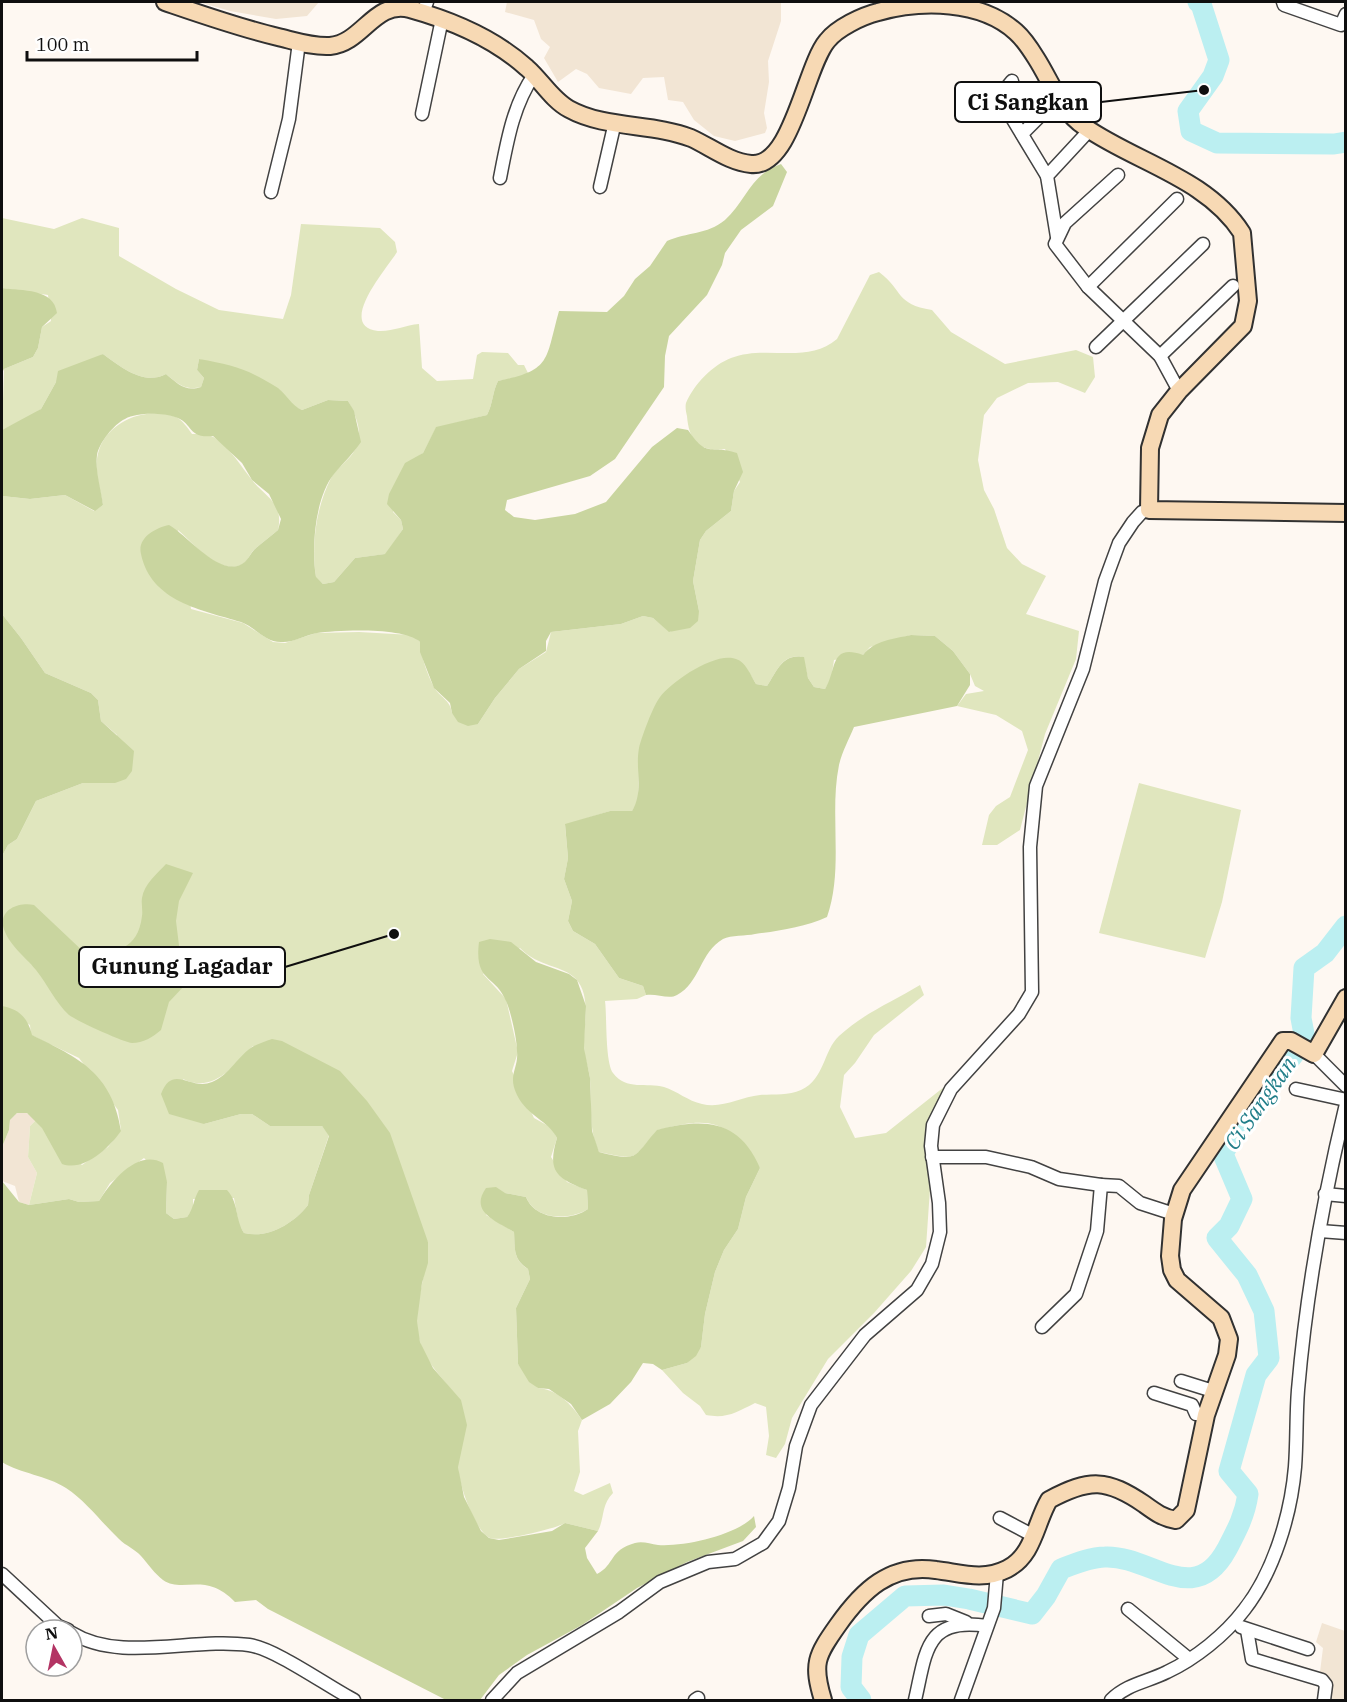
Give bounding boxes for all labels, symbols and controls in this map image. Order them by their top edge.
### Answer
scale bar [27,24,196,62]
text: 100 m [36,33,90,56]
callout: Ci Sangkan [955,82,1101,122]
text: Ci Sangkan [967,87,1089,116]
callout: Gunung Lagadar [79,947,285,987]
text: Gunung Lagadar [91,951,273,980]
water label: Ci Sangkan [1217,1050,1303,1155]
north arrow [24,1618,84,1678]
text: N [44,1622,59,1644]

